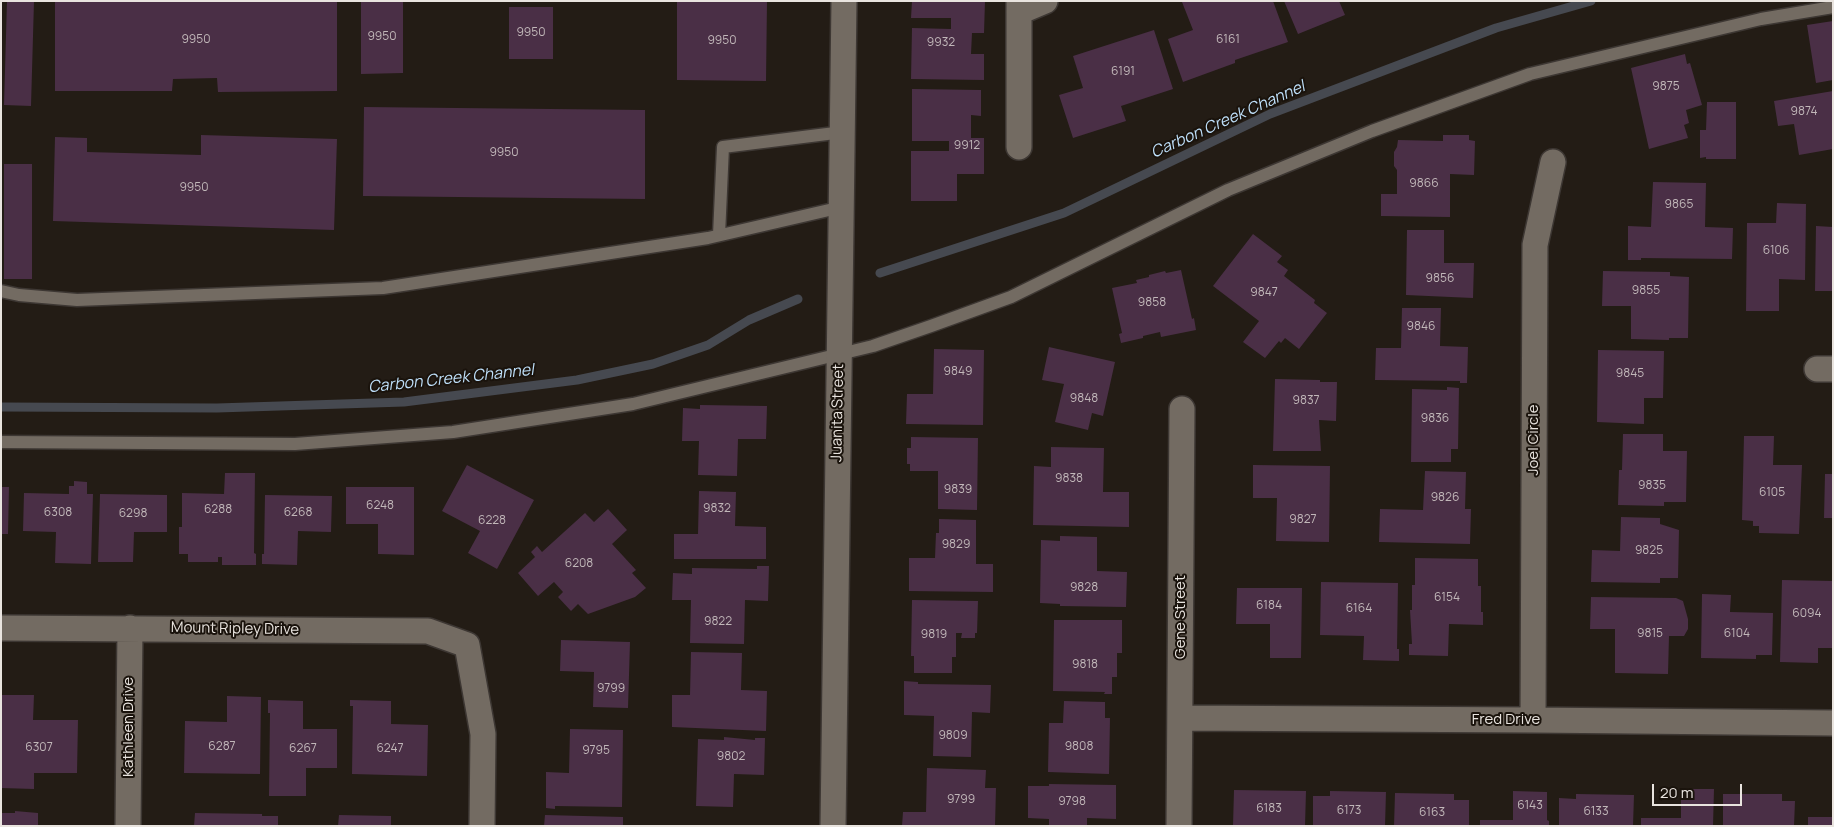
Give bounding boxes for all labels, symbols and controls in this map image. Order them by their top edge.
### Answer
house number: 9950 [516,26,546,40]
house number: 9950 [367,30,397,44]
house number: 9950 [181,33,211,47]
house number: 6161 [1216,33,1240,47]
house number: 9950 [707,34,737,48]
house number: 9932 [927,36,955,50]
house number: 6191 [1111,65,1135,79]
water label: Carbon Creek Channel [1148,77,1308,163]
house number: 9875 [1652,80,1680,94]
house number: 9874 [1790,105,1818,119]
house number: 9912 [954,139,980,153]
house number: 9950 [489,146,519,160]
house number: 9866 [1409,177,1439,191]
house number: 9950 [179,181,209,195]
house number: 9865 [1665,198,1693,212]
house number: 6106 [1763,244,1789,258]
house number: 9856 [1426,272,1454,286]
house number: 9855 [1632,284,1660,298]
house number: 9847 [1250,286,1278,300]
house number: 9858 [1138,296,1166,310]
house number: 9846 [1407,320,1435,334]
water label: Carbon Creek Channel [367,361,535,397]
street label: Juanita Street [828,364,848,462]
house number: 9849 [944,365,972,379]
house number: 9845 [1616,367,1644,381]
house number: 9848 [1070,392,1098,406]
house number: 9837 [1292,394,1320,408]
street label: Joel Circle [1525,405,1543,475]
house number: 9836 [1421,412,1449,426]
house number: 9838 [1055,472,1083,486]
house number: 9835 [1638,479,1666,493]
house number: 9839 [944,483,972,497]
house number: 6105 [1759,486,1785,500]
house number: 9826 [1431,491,1459,505]
house number: 6248 [366,499,394,513]
house number: 9832 [703,502,731,516]
house number: 6288 [204,503,232,517]
house number: 6308 [44,506,72,520]
house number: 6268 [284,506,312,520]
house number: 6298 [119,507,147,521]
house number: 9827 [1289,513,1317,527]
house number: 6228 [478,514,506,528]
house number: 9829 [942,538,970,552]
house number: 9825 [1635,544,1663,558]
house number: 6208 [565,557,593,571]
street label: Gene Street [1172,575,1190,659]
house number: 9828 [1070,581,1098,595]
house number: 6154 [1434,591,1460,605]
house number: 6184 [1256,599,1282,613]
house number: 6164 [1346,602,1372,616]
house number: 6094 [1792,607,1822,621]
house number: 9822 [704,615,732,629]
street label: Mount Ripley Drive [171,619,299,639]
house number: 9815 [1637,627,1663,641]
house number: 6104 [1724,627,1750,641]
house number: 9819 [921,628,947,642]
house number: 9818 [1072,658,1098,672]
street label: Kathleen Drive [120,677,138,777]
house number: 9799 [597,682,625,696]
street label: Fred Drive [1472,711,1540,729]
house number: 9809 [938,729,968,743]
house number: 6287 [208,740,236,754]
house number: 9808 [1065,740,1093,754]
house number: 6307 [25,741,53,755]
house number: 6267 [289,742,317,756]
house number: 6247 [376,742,404,756]
house number: 9795 [582,744,610,758]
house number: 9802 [717,750,745,764]
scale bar [1654,774,1744,806]
text: 20 m [1660,782,1693,803]
house number: 9799 [947,793,975,807]
house number: 9798 [1058,795,1086,809]
house number: 6143 [1517,799,1543,813]
house number: 6183 [1256,802,1282,816]
house number: 6173 [1337,804,1361,818]
house number: 6133 [1583,805,1609,819]
house number: 6163 [1419,806,1445,820]

